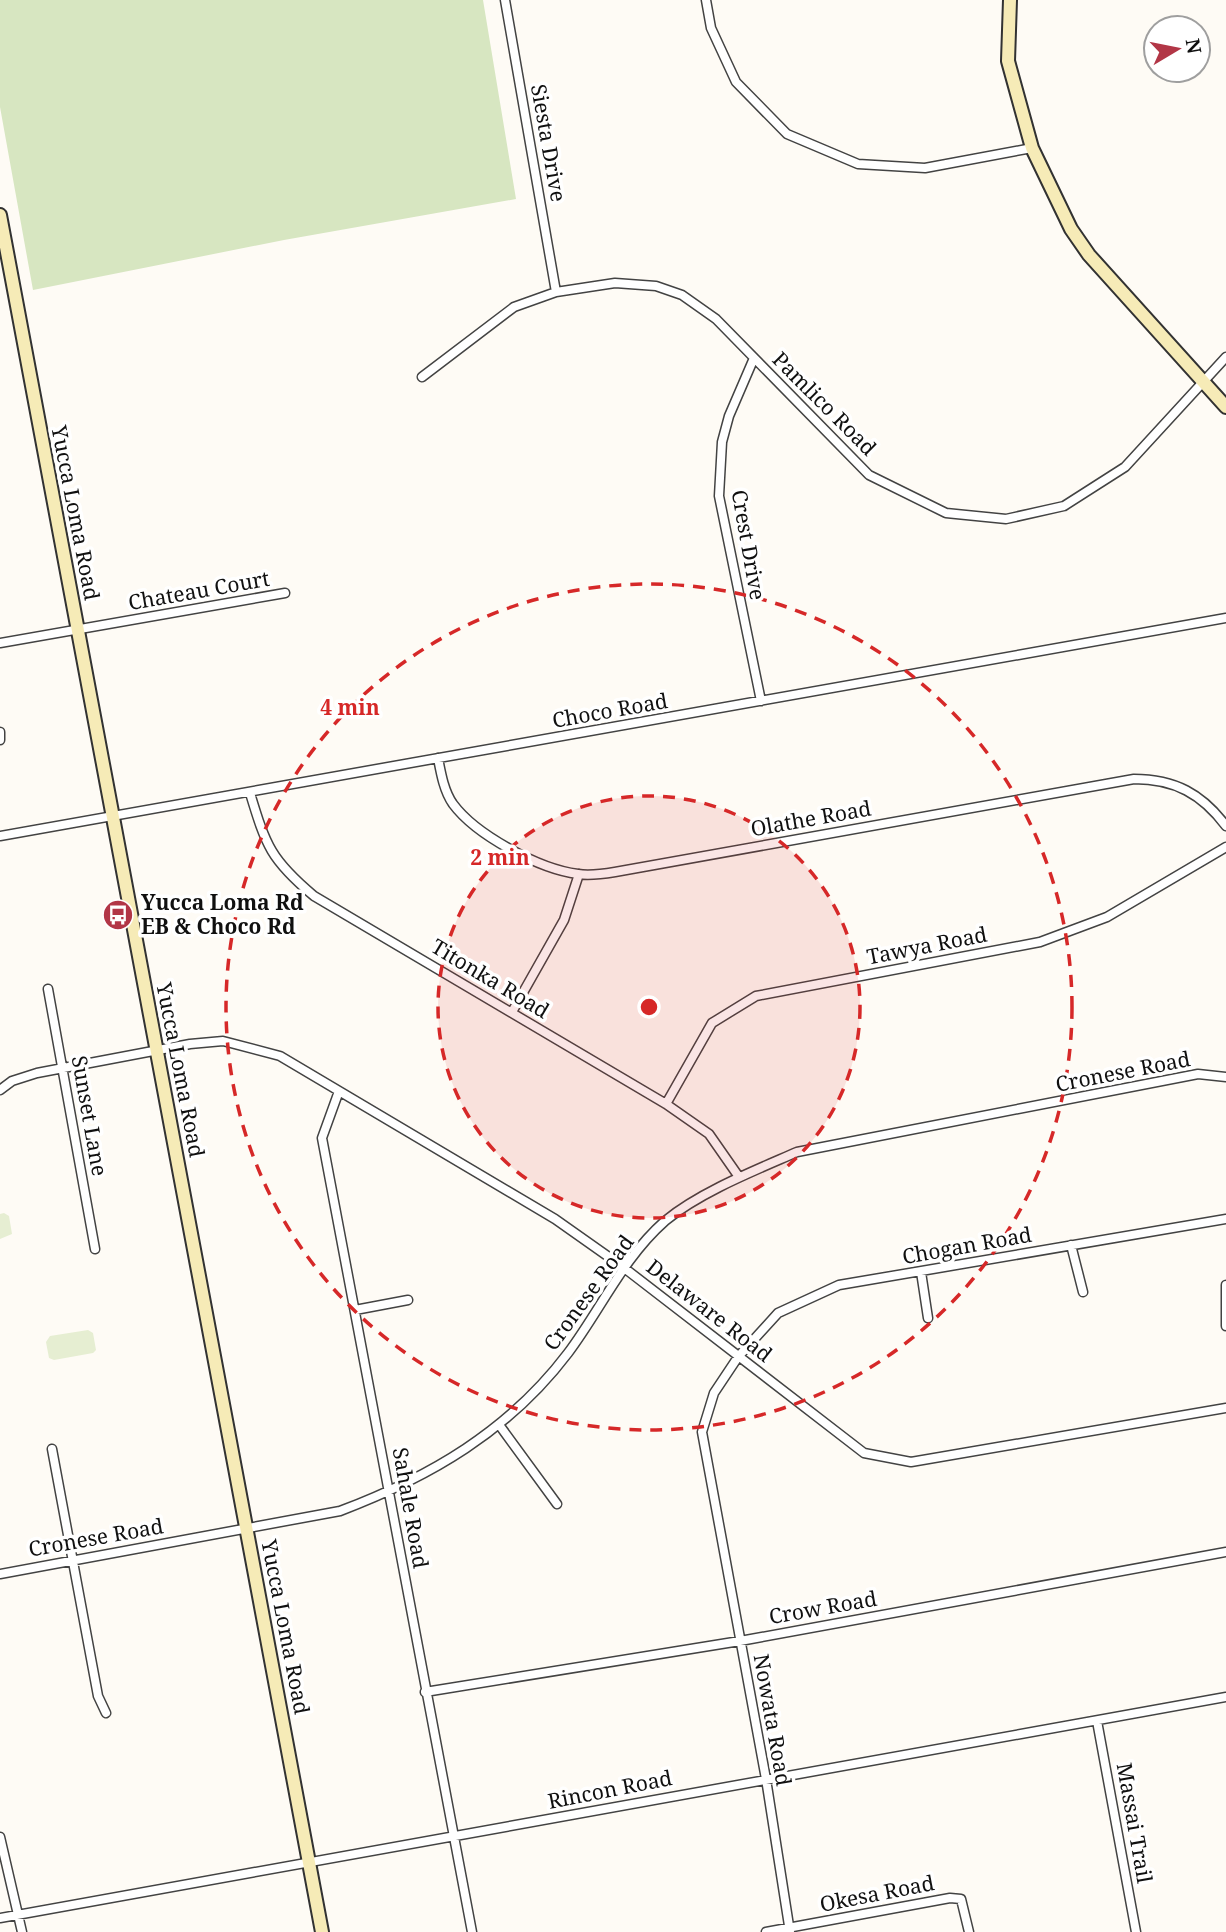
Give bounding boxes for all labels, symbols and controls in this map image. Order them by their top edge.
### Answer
north arrow [1142,14,1212,84]
text: N [1180,36,1208,56]
street label: Siesta Drive [525,82,573,204]
street label: Pamlico Road [767,345,883,461]
street label: Yucca Loma Road [45,422,107,603]
street label: Crest Drive [726,487,772,602]
street label: Chateau Court [126,564,272,616]
street label: Choco Road [550,686,670,734]
text: 4 min [320,693,380,721]
street label: Olathe Road [748,794,873,842]
text: 2 min [470,843,530,871]
place label: Yucca Loma Rd EB & Choco Rd [141,888,304,940]
bus stop icon: Yucca Loma Rd EB & Choco Rd [101,898,135,932]
street label: Tawya Road [864,920,989,970]
street label: Titonka Road [426,932,555,1024]
street label: Yucca Loma Road [150,979,212,1160]
centre of rings [637,995,661,1019]
street label: Cronese Road [1053,1044,1193,1098]
street label: Sunset Lane [66,1054,114,1178]
street label: Chogan Road [900,1220,1034,1270]
street label: Cronese Road [537,1229,640,1356]
street label: Delaware Road [641,1252,778,1368]
street label: Sahale Road [387,1445,435,1571]
street label: Cronese Road [26,1511,166,1563]
street label: Yucca Loma Road [255,1536,317,1717]
street label: Crow Road [767,1584,879,1630]
street label: Nowata Road [748,1652,798,1788]
street label: Massai Trail [1111,1760,1159,1886]
street label: Rincon Road [545,1763,674,1815]
street label: Okesa Road [817,1868,937,1918]

